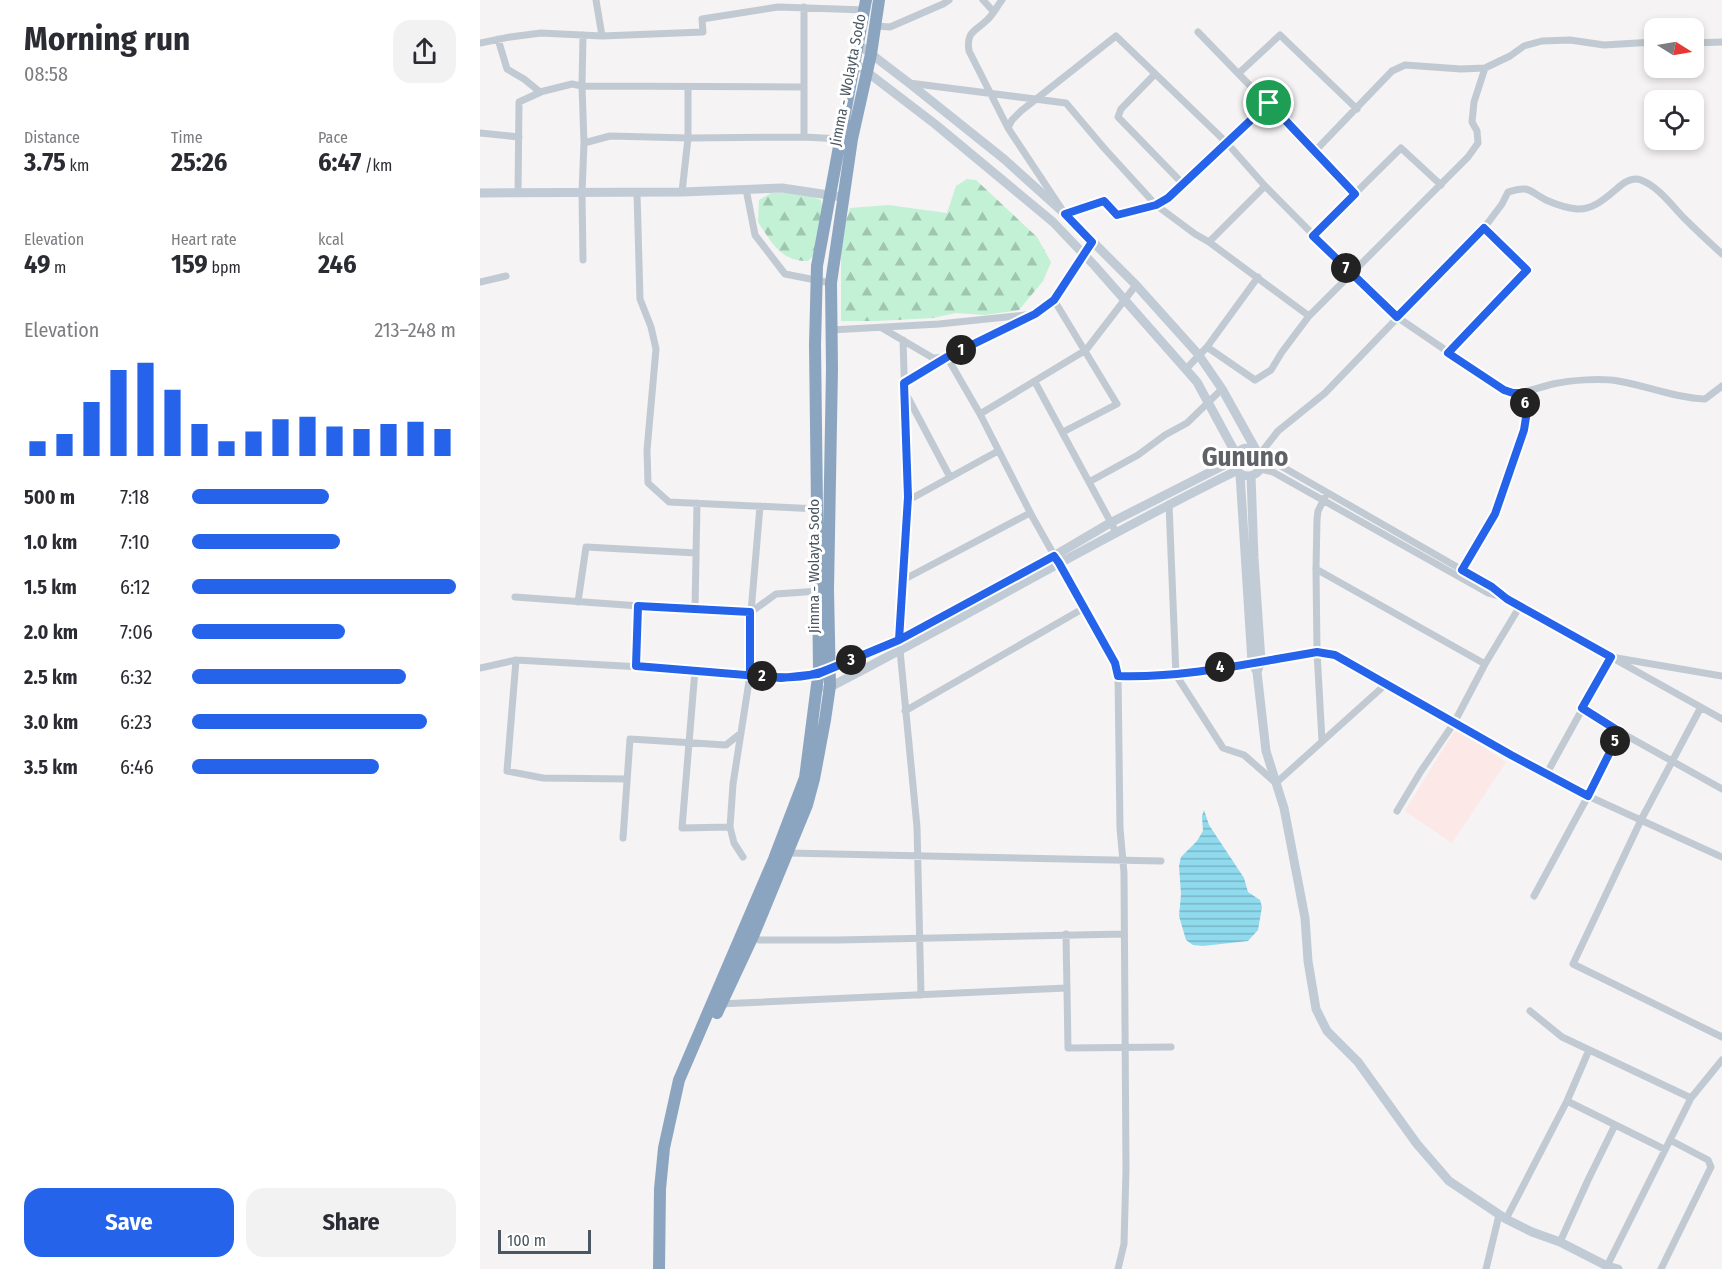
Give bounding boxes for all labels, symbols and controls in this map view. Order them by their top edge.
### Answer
street label: Jimma - Wolayta Sodo [826,12,870,148]
north arrow [1644,18,1704,78]
map controls [1644,18,1704,150]
text: Morning run [24,19,190,59]
button: share [393,20,456,83]
text: 08:58 [24,62,68,86]
pin [1243,77,1294,128]
icon: arrive [1252,86,1285,119]
button: locate [1644,90,1704,150]
text: Distance [24,128,80,147]
text: Time [171,128,203,147]
text: Pace [318,128,348,147]
text: 3.75 [24,147,66,178]
text: 25:26 [171,147,227,178]
text: 6:47 [318,147,361,178]
text: km [66,156,89,175]
text: /km [361,156,392,175]
text: Elevation [24,230,84,249]
text: Heart rate [171,230,237,249]
text: kcal [318,230,344,249]
text: 49 [24,249,50,280]
text: 159 [171,249,208,280]
text: 246 [318,249,356,280]
pin: 7 [1331,253,1361,283]
text: m [50,258,66,277]
text: bpm [208,258,241,277]
text: 7 [1343,258,1349,277]
text: Elevation [24,318,99,342]
text: 213–248 m [374,318,456,342]
pin: 1 [946,335,976,365]
text: 1 [958,340,964,359]
pin: 6 [1510,388,1540,418]
text: 6 [1521,393,1529,412]
district label: Gununo [1202,441,1288,473]
text: 500 m [24,485,75,509]
text: 7:18 [120,485,149,509]
street label: Jimma - Wolayta Sodo [805,499,823,633]
text: 1.0 km [24,530,77,554]
text: 7:10 [120,530,150,554]
text: 1.5 km [24,575,77,599]
text: 6:12 [120,575,150,599]
text: 2.0 km [24,620,78,644]
text: 7:06 [120,620,153,644]
pin: 3 [836,645,866,675]
text: 3 [847,650,855,669]
pin: 4 [1205,652,1235,682]
text: 4 [1216,657,1224,676]
pin: 2 [747,661,777,691]
text: 2.5 km [24,665,77,689]
text: 6:32 [120,665,152,689]
text: 2 [758,666,766,685]
text: 3.0 km [24,710,78,734]
text: 6:23 [120,710,152,734]
pin: 5 [1600,726,1630,756]
text: 5 [1611,731,1619,750]
text: 3.5 km [24,755,78,779]
text: 6:46 [120,755,154,779]
button: Save [24,1188,234,1257]
button: Share [246,1188,456,1257]
scale bar [498,1227,591,1254]
text: 100 m [507,1231,546,1250]

